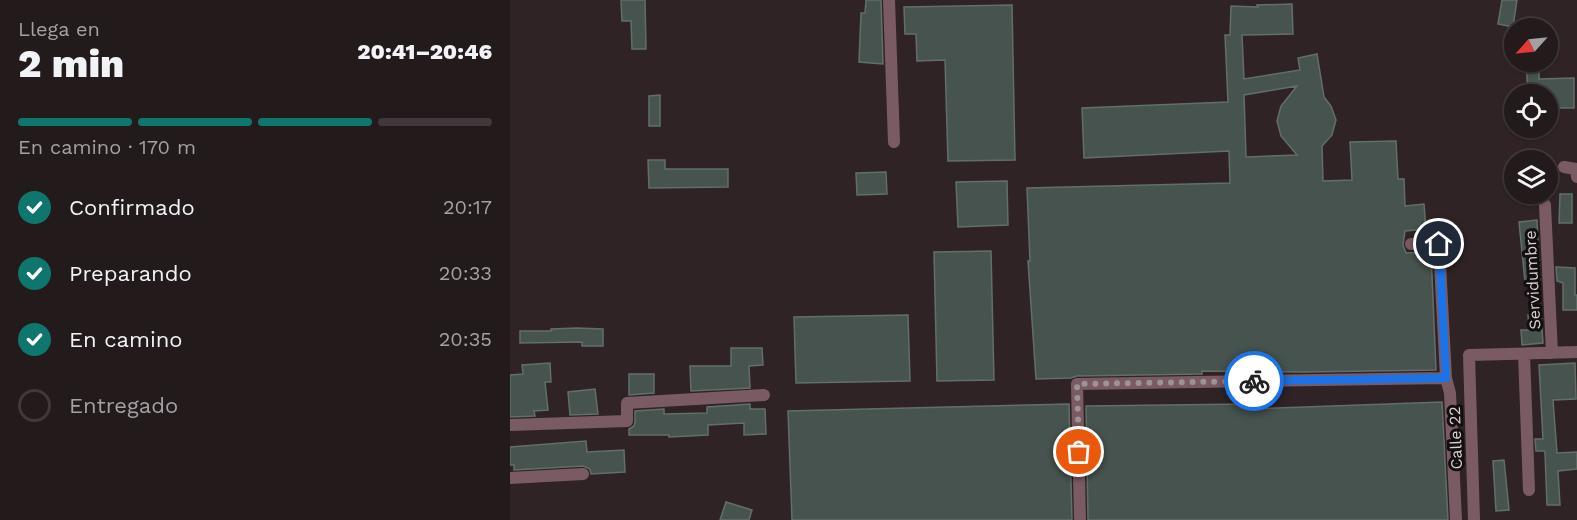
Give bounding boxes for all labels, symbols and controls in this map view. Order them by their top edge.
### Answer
text: Llega en [18,17,100,41]
north arrow [1504,18,1558,72]
map controls [1504,18,1558,204]
text: 20:41–20:46 [357,39,492,64]
text: 2 min [18,41,124,86]
button: locate [1504,84,1558,138]
text: En camino · 170 m [18,135,196,159]
button: layers [1504,150,1558,204]
icon: check [18,191,51,224]
text: Confirmado [69,195,195,220]
text: 20:17 [443,195,492,219]
pin [1413,218,1464,269]
icon: home [1422,227,1455,260]
street label: Servidumbre [1520,230,1545,330]
icon: check [18,257,51,290]
text: Preparando [69,261,192,286]
text: 20:33 [439,261,492,285]
icon: check [18,323,51,356]
text: En camino [69,327,183,352]
text: 20:35 [439,327,492,351]
courier [1224,351,1284,411]
icon: bike [1238,365,1271,398]
text: Entregado [69,393,178,418]
street label: Calle 22 [1445,406,1466,470]
pin [1053,426,1104,477]
icon: bag [1062,435,1095,468]

